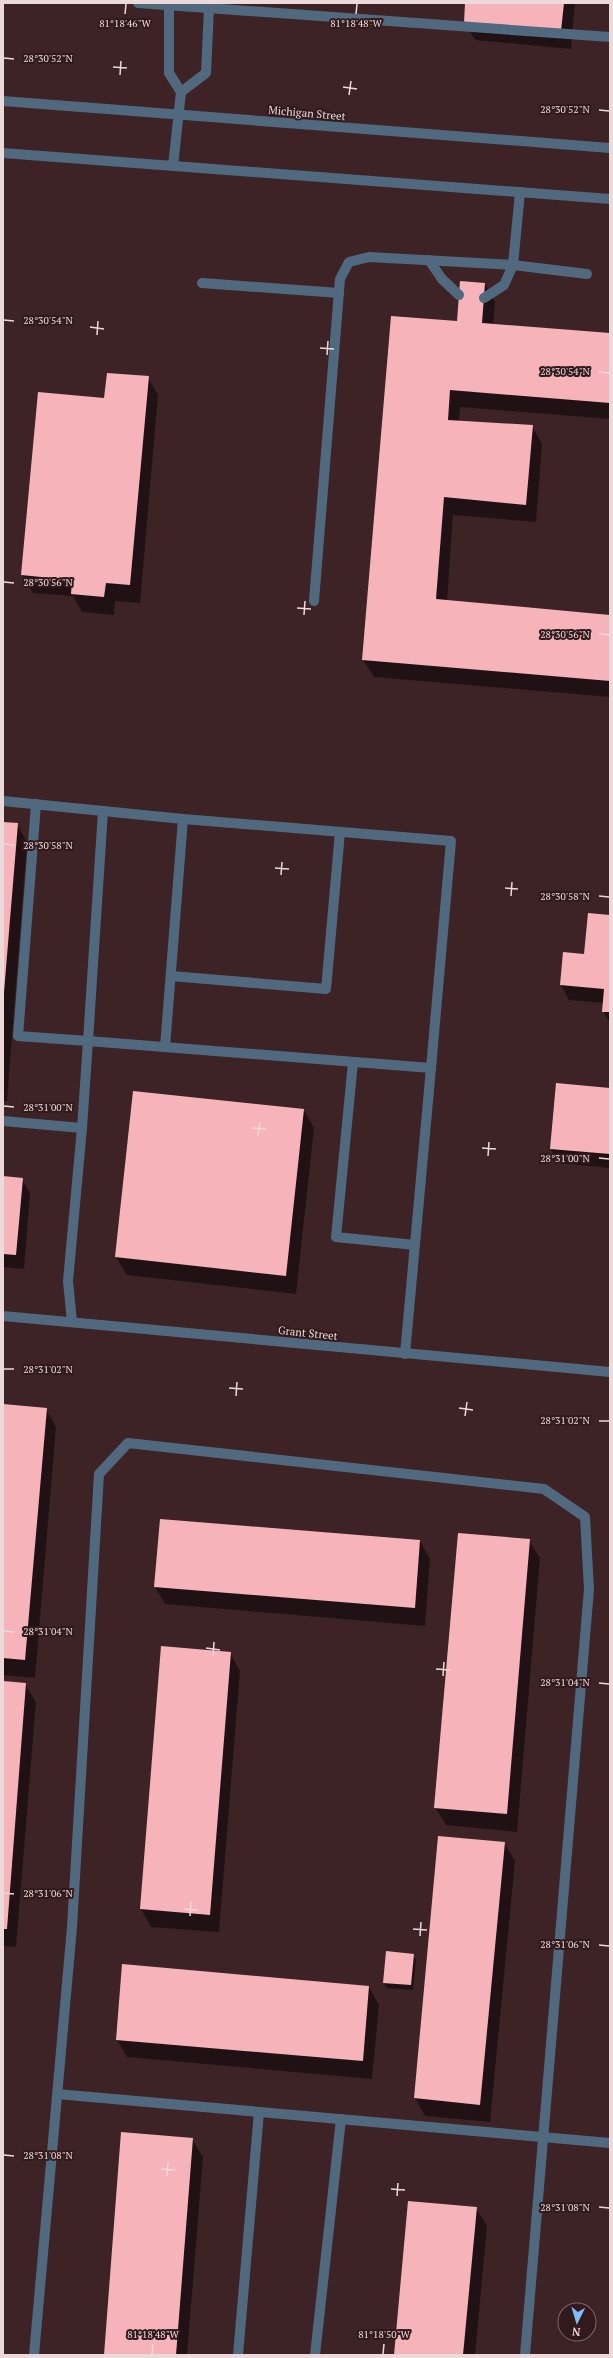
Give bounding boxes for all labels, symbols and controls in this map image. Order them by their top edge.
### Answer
text: 81°18'46"W [99,17,151,30]
text: 81°18'48"W [330,17,382,30]
text: 28°30'52"N [23,52,73,65]
street label: Michigan Street [268,103,346,123]
text: 28°30'52"N [540,103,590,116]
text: 28°30'54"N [23,314,73,327]
text: 28°30'54"N [540,365,590,378]
text: 28°30'56"N [23,576,73,589]
text: 28°30'56"N [540,628,590,641]
text: 28°30'58"N [23,839,73,852]
text: 28°30'58"N [540,890,590,903]
text: 28°31'00"N [23,1101,73,1114]
text: 28°31'00"N [540,1152,590,1165]
street label: Grant Street [277,1323,339,1343]
text: 28°31'02"N [23,1363,73,1376]
text: 28°31'02"N [540,1414,590,1427]
text: 28°31'04"N [23,1625,73,1638]
text: 28°31'04"N [540,1676,590,1689]
text: 28°31'06"N [23,1887,73,1900]
text: 28°31'06"N [540,1938,590,1951]
text: 28°31'08"N [23,2149,73,2162]
text: 28°31'08"N [540,2201,590,2214]
north arrow [557,2302,597,2342]
text: N [571,2325,581,2339]
text: 81°18'48"W [127,2328,179,2341]
text: 81°18'50"W [358,2328,410,2341]

